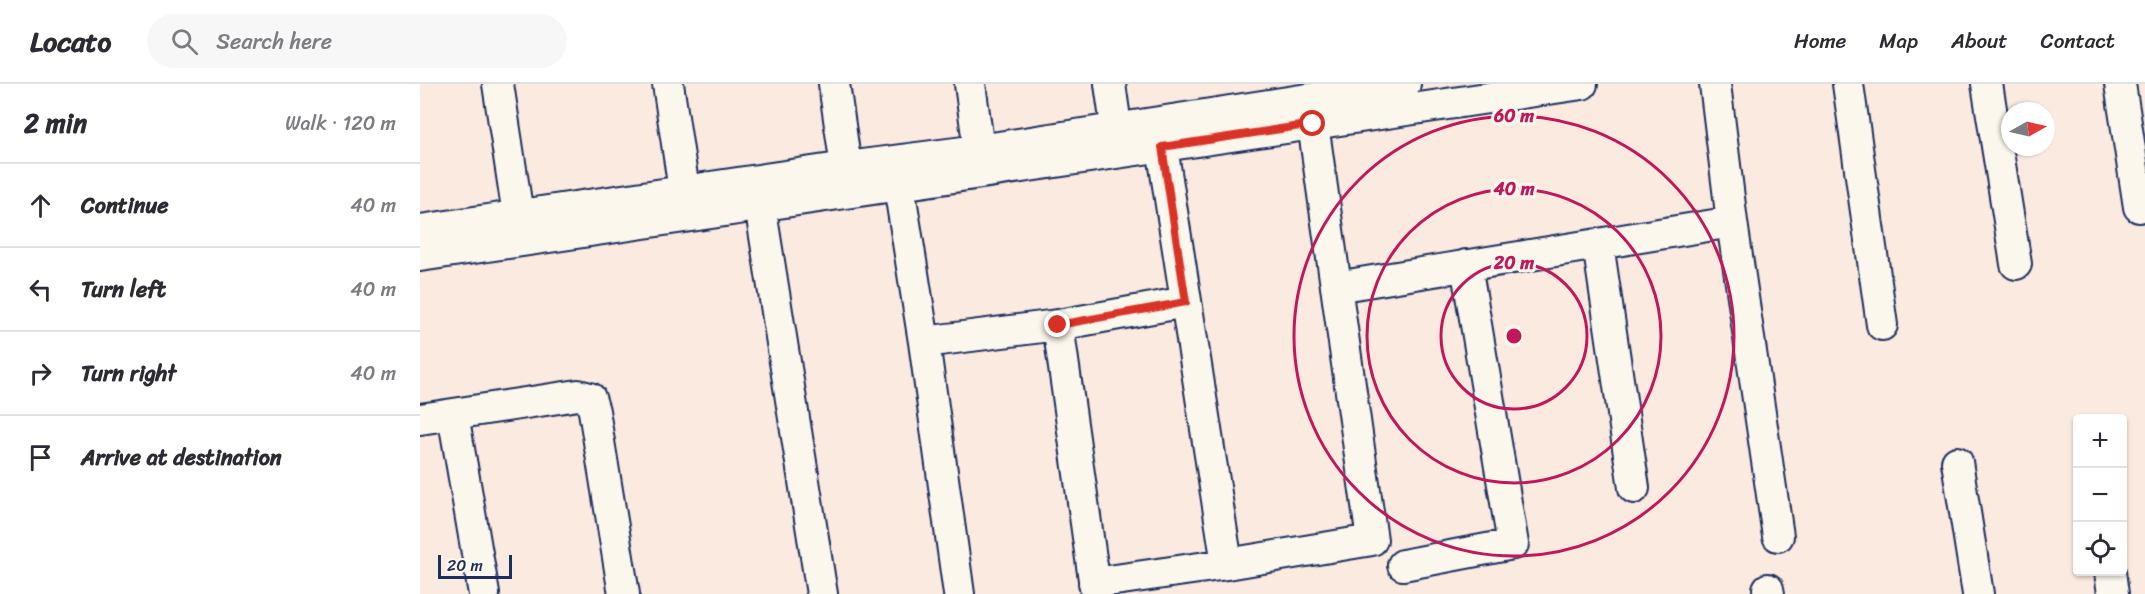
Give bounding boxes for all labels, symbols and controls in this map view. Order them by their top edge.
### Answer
search box [147,14,567,68]
text: Locato [30,17,111,66]
text: Search here [216,22,332,61]
text: Home [1794,22,1846,60]
text: Map [1879,22,1918,60]
text: About [1951,22,2008,60]
text: Contact [2041,22,2115,60]
icon: search [168,25,201,58]
text: 2 min [24,100,87,146]
text: 60 m [1493,100,1534,132]
north arrow [2001,102,2055,156]
text: Walk · 120 m [285,106,396,141]
route start [1299,110,1325,136]
text: 40 m [1492,173,1535,205]
text: Continue [81,186,169,225]
text: 40 m [350,188,396,223]
icon: ahead [24,189,57,222]
text: 20 m [1493,247,1534,279]
text: Turn left [81,270,166,309]
text: 40 m [350,272,396,307]
icon: left [24,273,57,306]
route end [1044,311,1070,337]
centre of rings [1504,326,1524,346]
text: Turn right [81,354,176,393]
text: 40 m [350,356,396,391]
icon: right [24,357,57,390]
map controls [2073,414,2127,576]
button: + [2073,414,2127,468]
text: Arrive at destination [81,438,282,477]
icon: arrive [24,441,57,474]
button: − [2073,468,2127,522]
button: locate [2073,522,2127,576]
text: 20 m [447,551,483,580]
scale bar [438,552,512,580]

